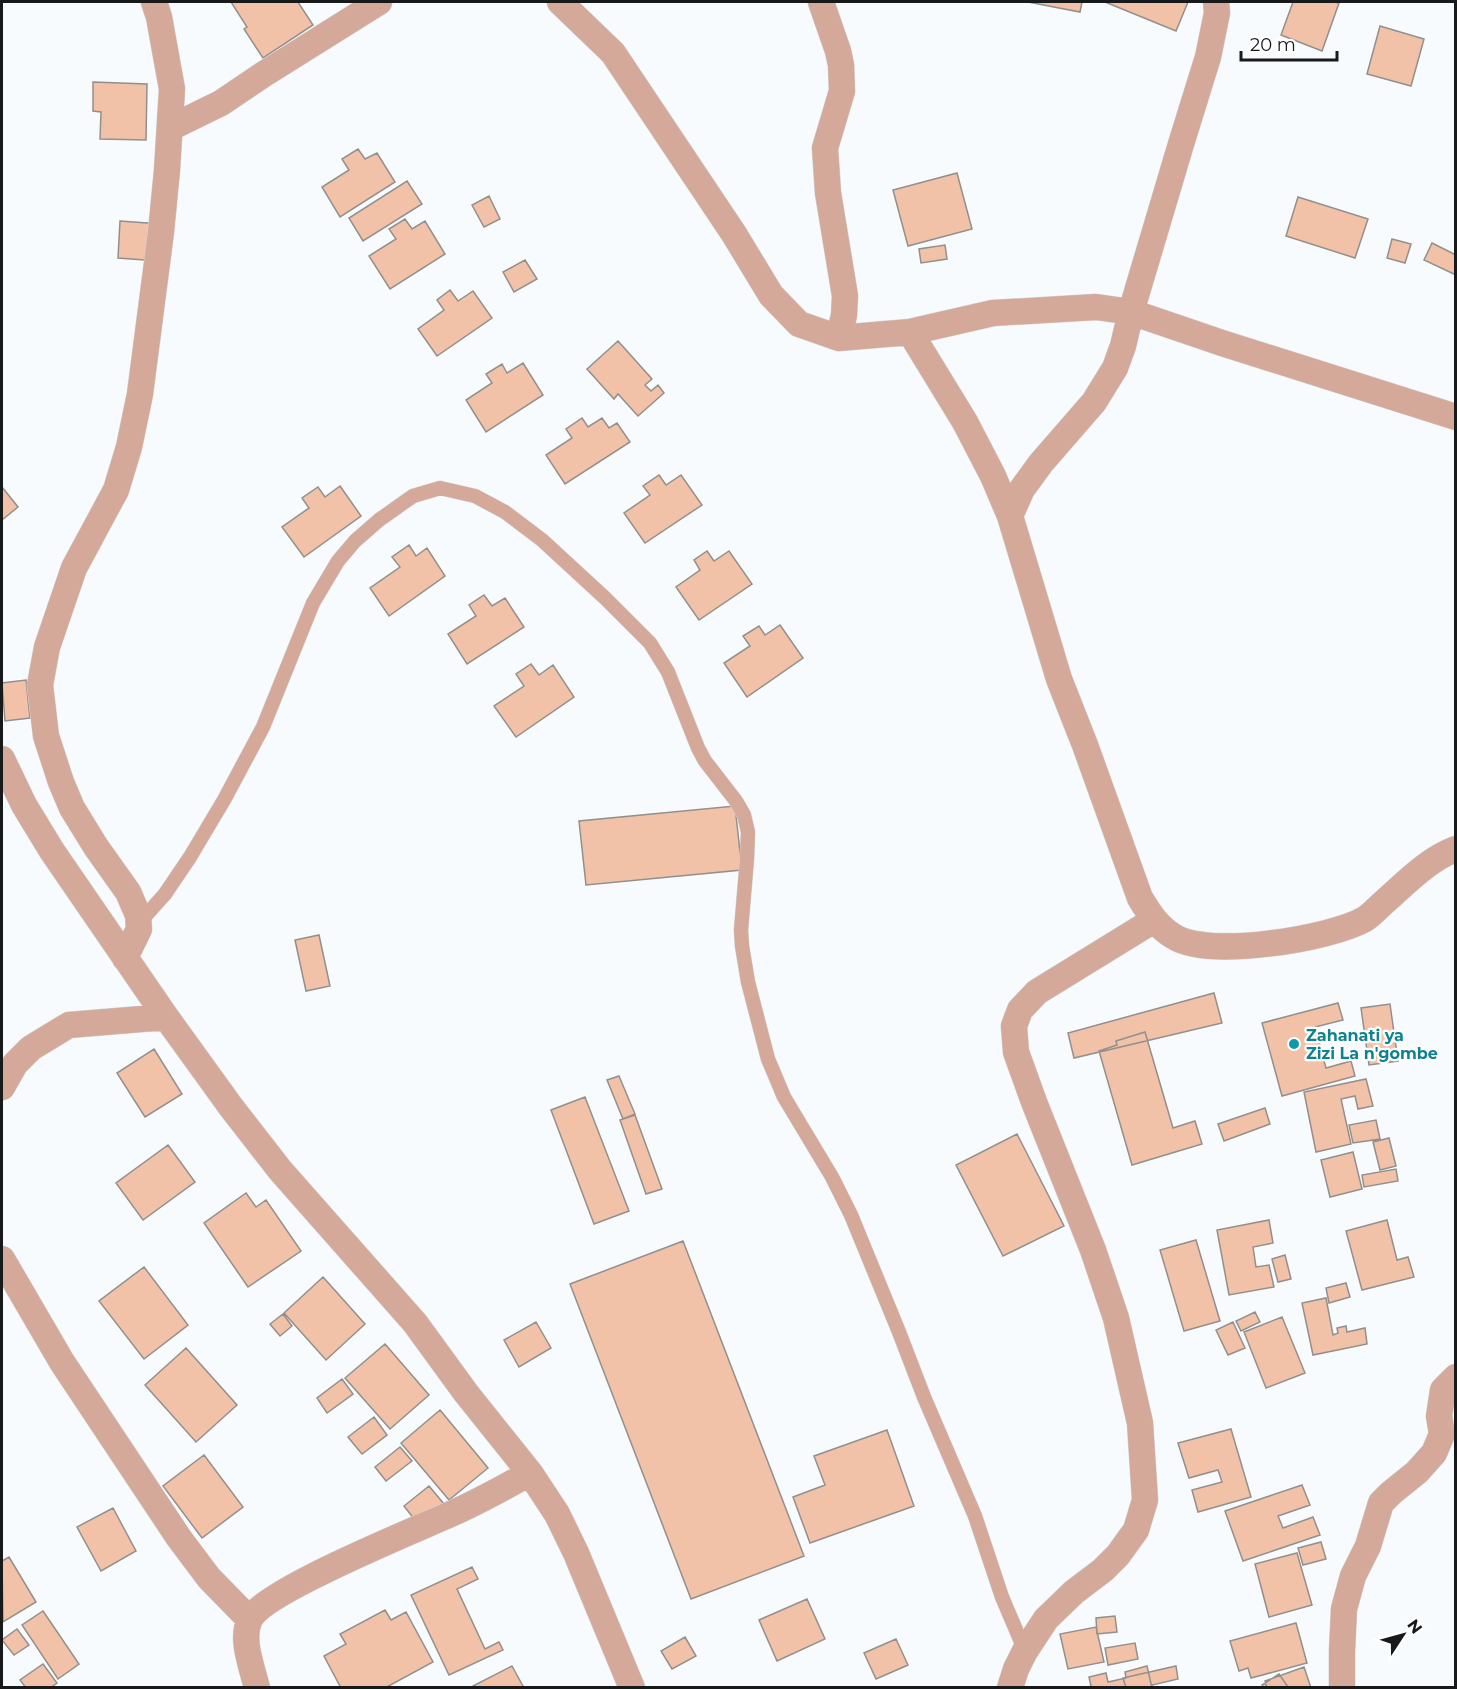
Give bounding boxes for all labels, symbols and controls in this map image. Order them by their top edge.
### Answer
scale bar [1241,24,1337,62]
text: 20 m [1250,34,1296,56]
place label: Zahanati ya Zizi La n'gombe [1306,1026,1438,1063]
marker: Zahanati ya Zizi La n'gombe [1287,1037,1301,1051]
north arrow [1373,1605,1433,1665]
text: N [1403,1616,1426,1637]

